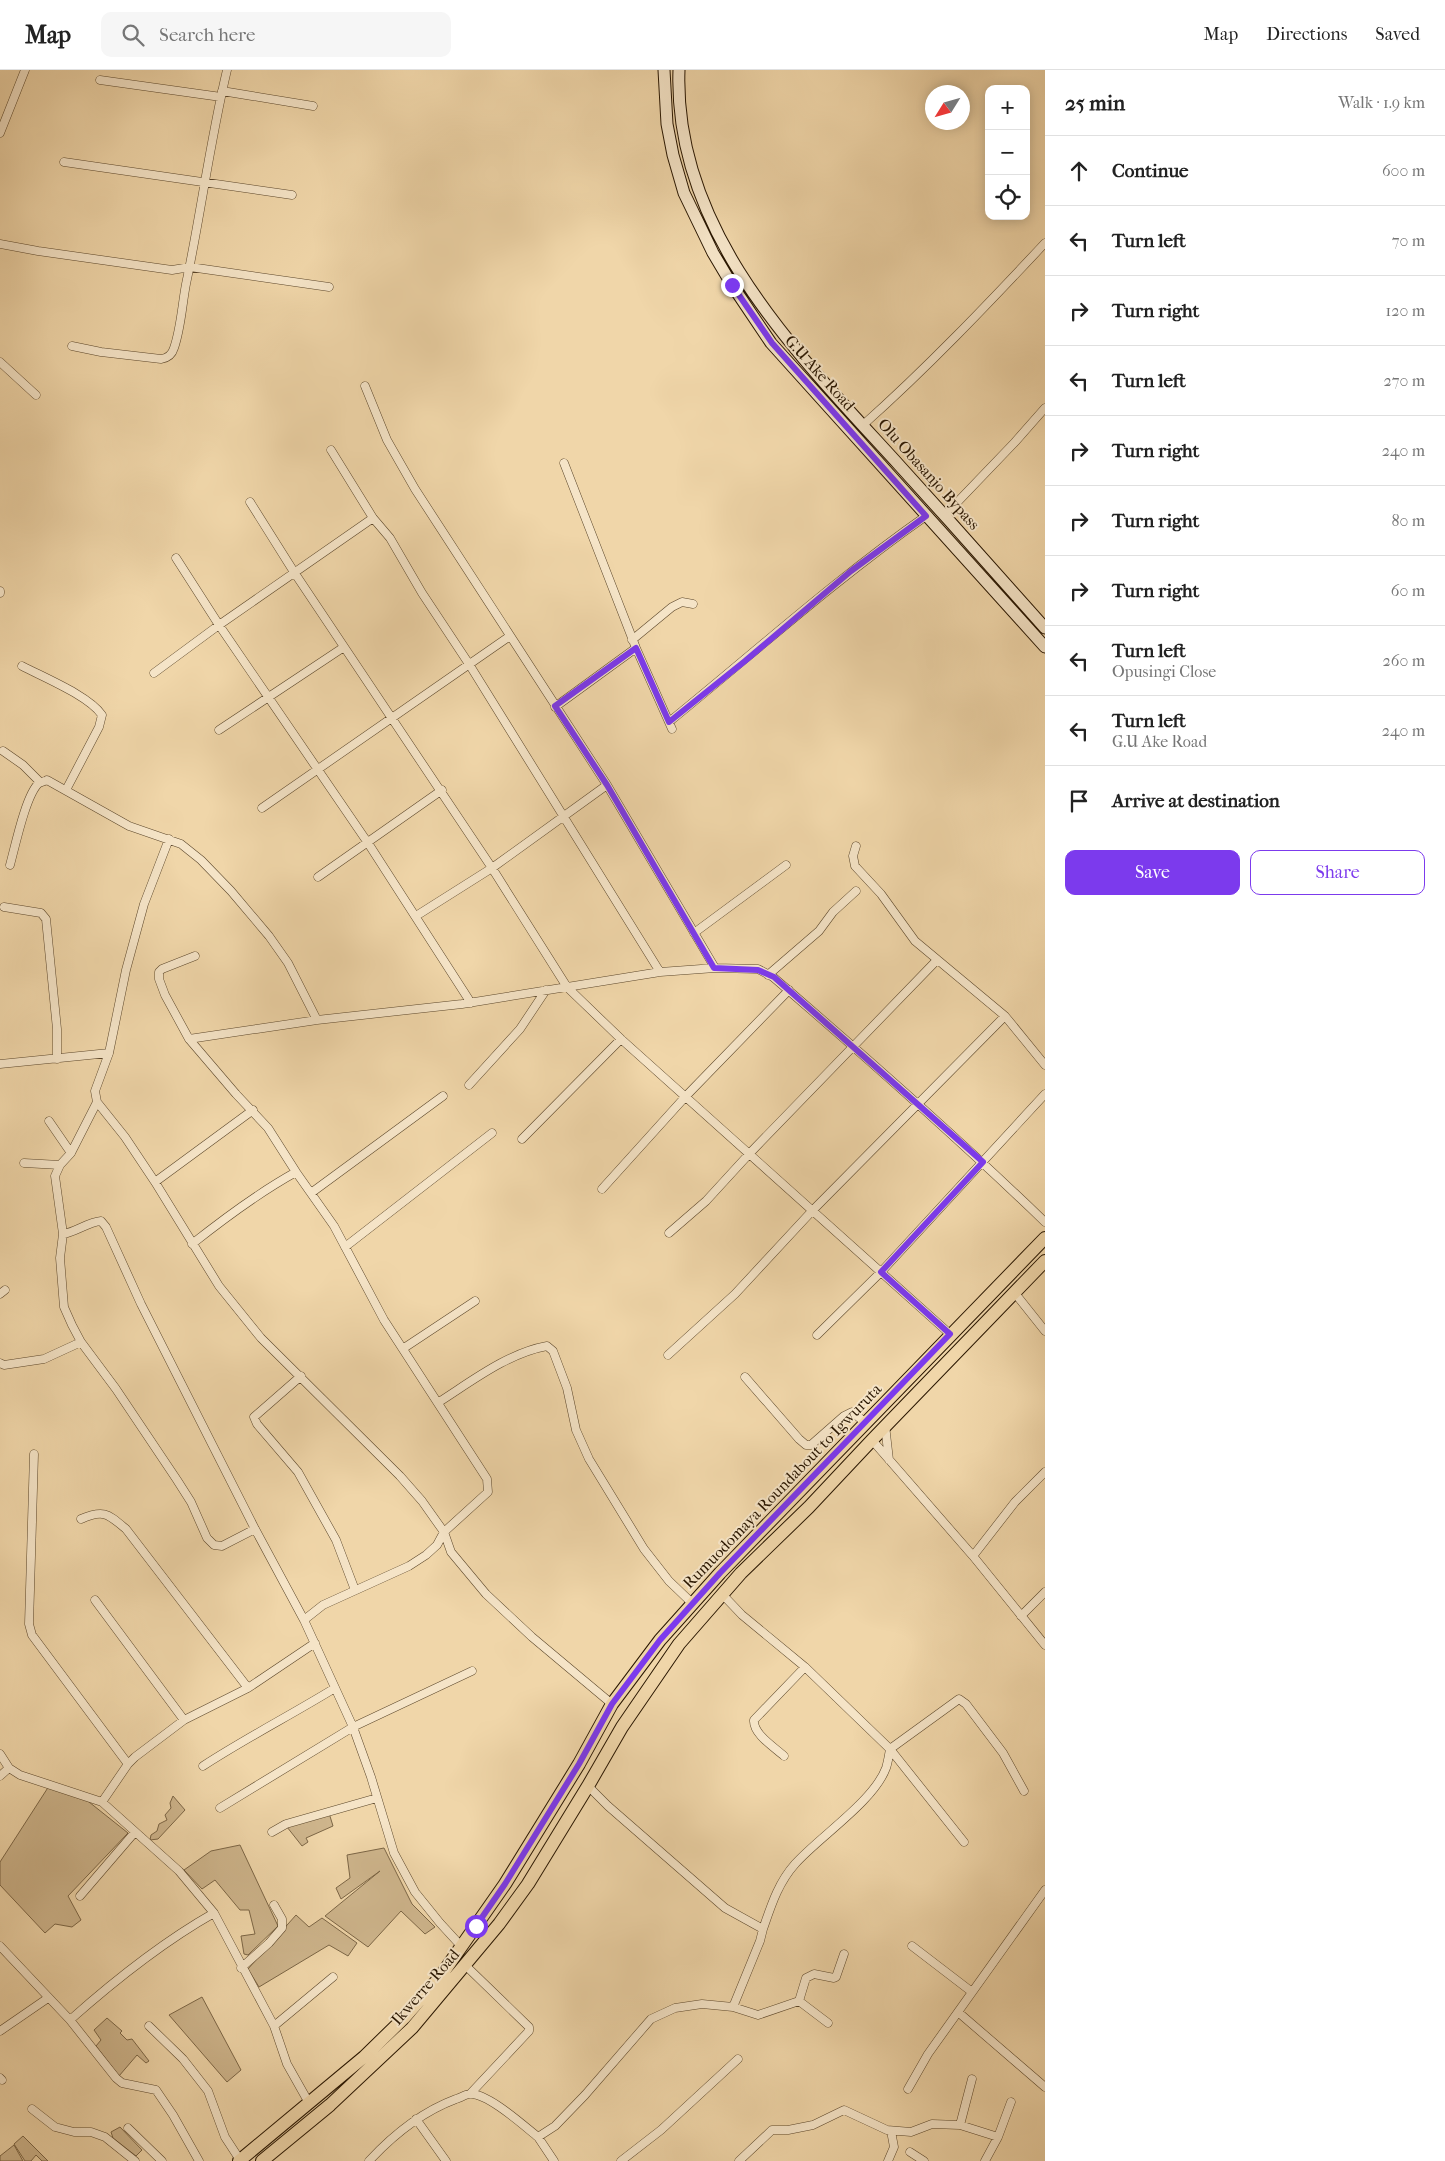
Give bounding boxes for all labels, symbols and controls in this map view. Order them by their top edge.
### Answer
search box [101,12,451,57]
text: Map [25,21,71,49]
icon: search [119,21,147,49]
text: Search here [159,24,255,46]
text: Map [1204,24,1238,45]
text: Directions [1266,24,1347,45]
text: Saved [1375,24,1420,45]
north arrow [925,85,970,130]
map controls [985,85,1030,220]
button: + [985,85,1030,130]
text: 25 min [1065,91,1125,115]
text: Walk · 1.9 km [1338,93,1425,112]
button: − [985,130,1030,175]
icon: ahead [1065,157,1093,185]
text: Continue [1112,160,1188,182]
text: 600 m [1382,161,1425,180]
button: locate [985,175,1030,220]
icon: left [1065,227,1093,255]
text: Turn left [1112,230,1186,252]
text: 70 m [1392,231,1425,250]
route end [721,274,744,297]
icon: right [1065,297,1093,325]
text: Turn right [1112,300,1199,322]
text: 120 m [1386,301,1425,320]
street label: G.U Ake Road [781,331,859,415]
icon: left [1065,367,1093,395]
text: Turn left [1112,370,1186,392]
text: 270 m [1384,371,1425,390]
street label: Olu Obasanjo Bypass [874,415,984,534]
icon: right [1065,437,1093,465]
text: Turn right [1112,440,1199,462]
text: 240 m [1382,441,1425,460]
icon: right [1065,507,1093,535]
text: Turn right [1112,510,1199,532]
text: 80 m [1391,511,1425,530]
icon: right [1065,577,1093,605]
text: Turn right [1112,580,1199,602]
text: 60 m [1391,581,1425,600]
text: Turn left [1112,640,1186,662]
icon: left [1065,647,1093,675]
text: 260 m [1383,651,1425,670]
text: Opusingi Close [1112,662,1216,681]
text: Turn left [1112,710,1186,732]
icon: left [1065,717,1093,745]
text: 240 m [1382,721,1425,740]
text: G.U Ake Road [1112,732,1207,751]
icon: arrive [1065,787,1093,815]
text: Arrive at destination [1112,790,1280,812]
button: Save [1065,850,1240,895]
button: Share [1250,850,1425,895]
street label: Rumuodomaya Roundabout to Igwuruta [679,1379,886,1592]
route start [465,1915,488,1938]
street label: Ikwerre Road [387,1945,463,2029]

